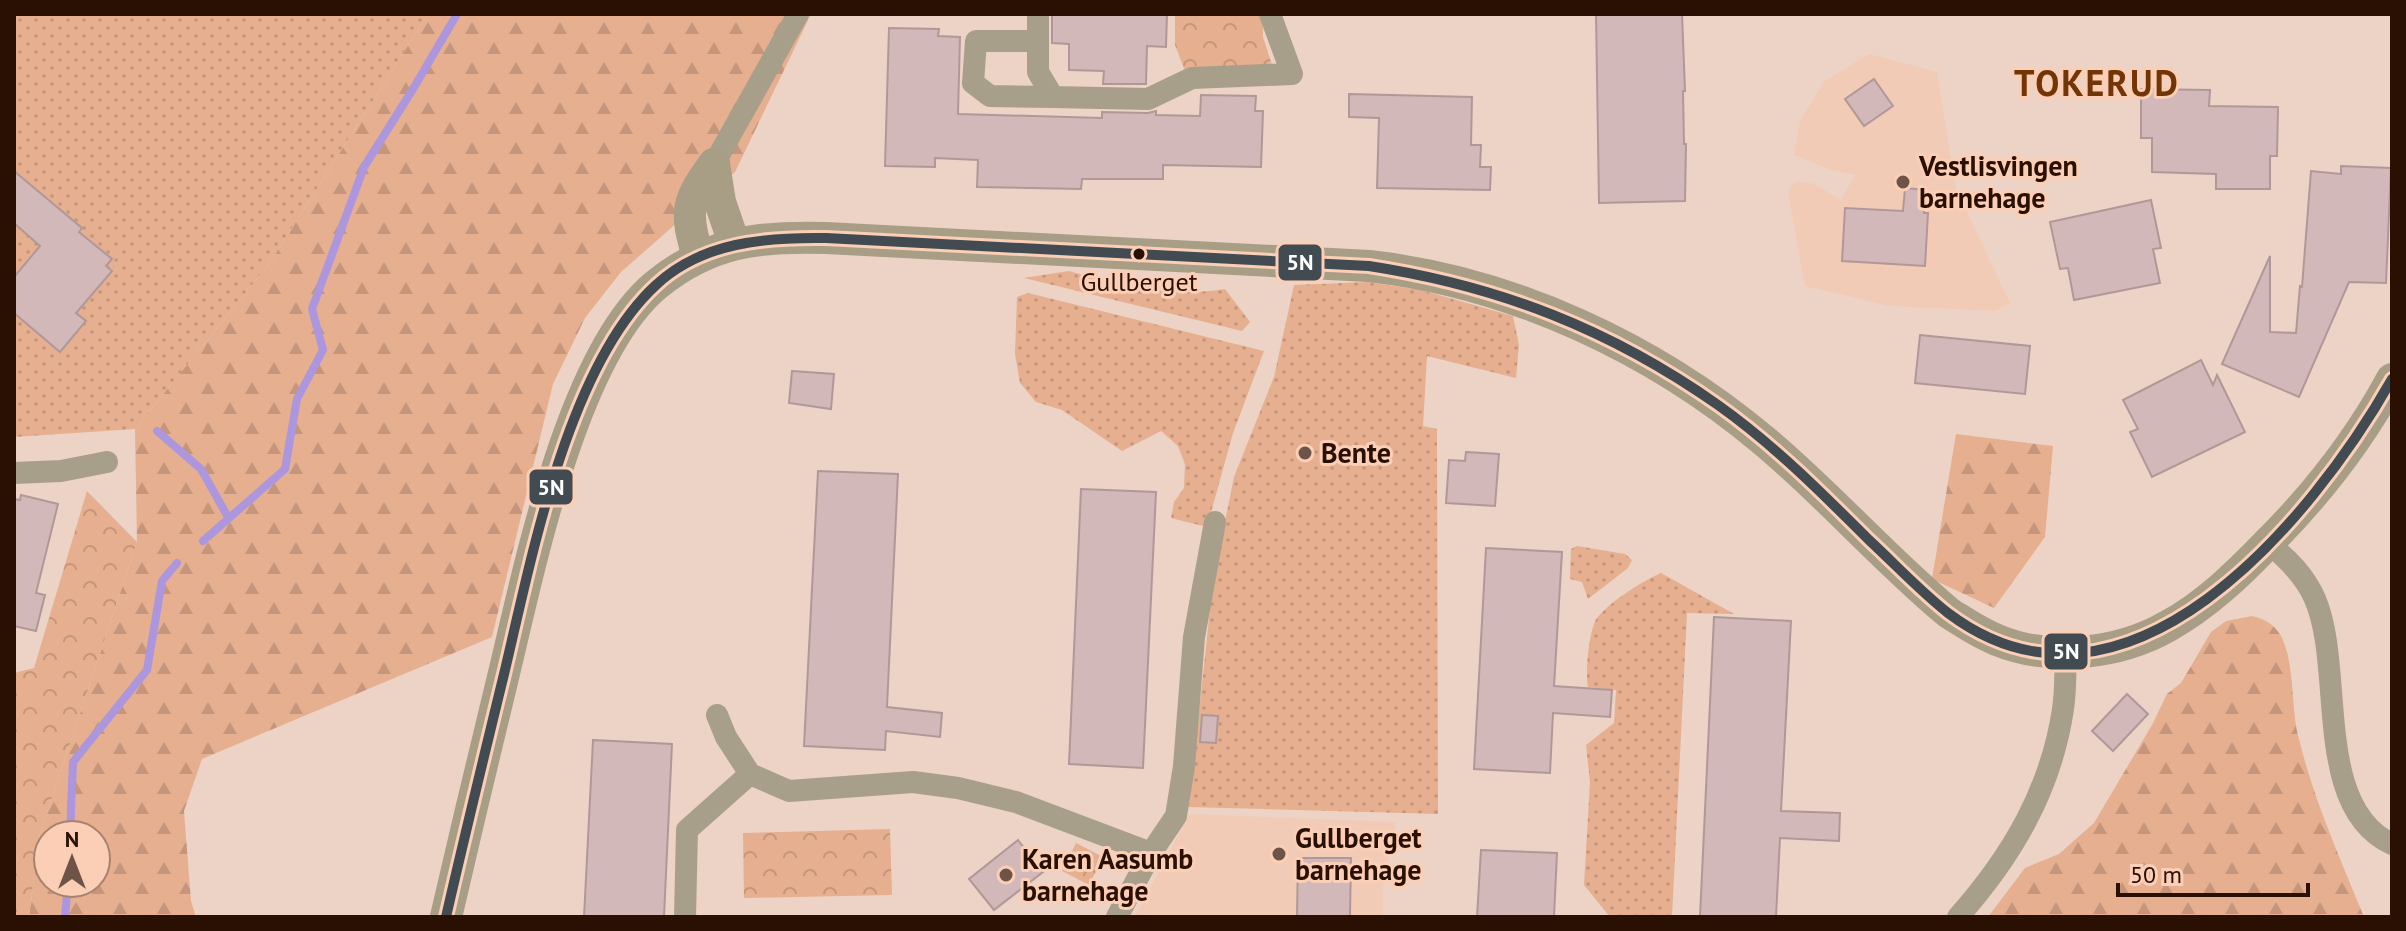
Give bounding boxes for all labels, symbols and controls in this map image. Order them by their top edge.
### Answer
district label: TOKERUD [2014,59,2180,106]
place label: Vestlisvingen barnehage [1918,147,2078,216]
marker: Vestlisvingen barnehage [1894,173,1912,191]
line badge: 5N [1277,243,1323,282]
marker: Gullberget [1131,246,1147,262]
text: 5N [1287,248,1313,276]
place label: Gullberget [1080,265,1198,298]
place label: Bente [1321,434,1391,471]
marker: Bente [1296,444,1314,462]
line badge: 5N [528,468,574,506]
text: 5N [538,473,564,501]
line badge: 5N [2043,632,2089,671]
text: 5N [2053,637,2079,665]
north arrow [32,819,112,899]
place label: Gullberget barnehage [1295,819,1422,888]
text: N [65,825,79,853]
place label: Karen Aasumb barnehage [1022,840,1193,909]
marker: Gullberget barnehage [1270,845,1288,863]
scale bar [2118,847,2308,897]
text: 50 m [2130,859,2182,890]
marker: Karen Aasumb barnehage [997,866,1015,884]

